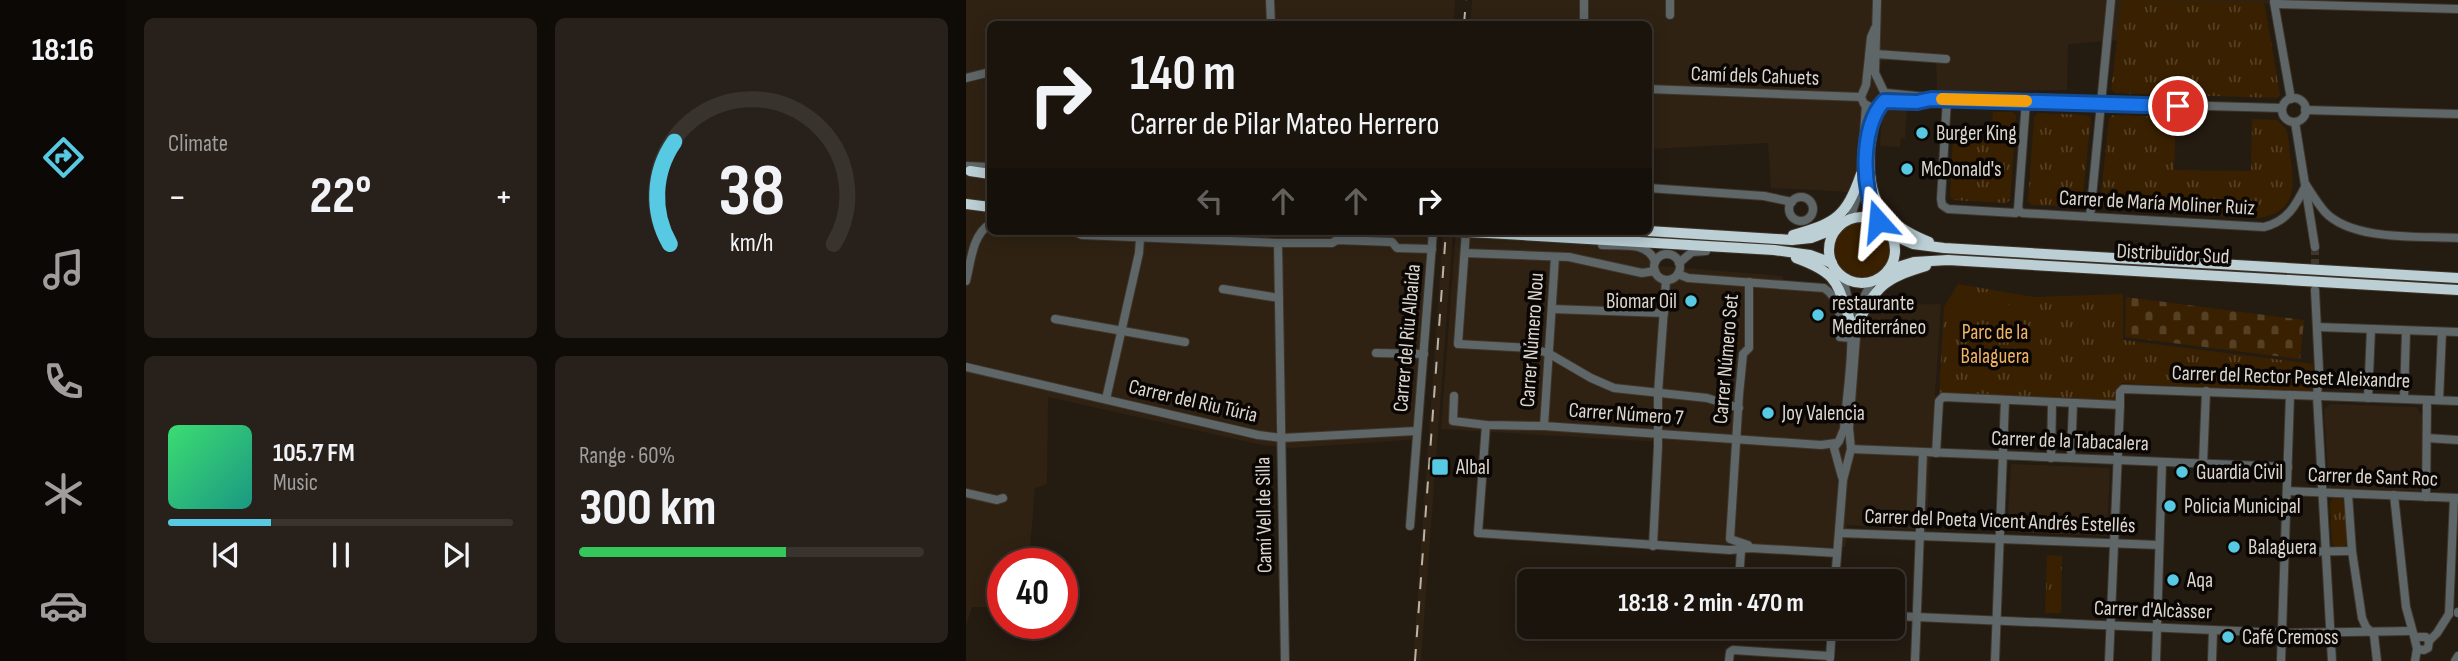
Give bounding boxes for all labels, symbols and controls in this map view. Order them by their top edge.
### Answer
text: 18:16 [32,31,94,70]
text: 140 m [1130,45,1236,104]
icon: right [1015,49,1106,140]
street label: Camí dels Cahuets [1690,61,1820,91]
pin [2148,76,2208,136]
icon: arrive [2159,87,2197,125]
text: Carrer de Pilar Mateo Herrero [1130,105,1439,144]
place label: Burger King [1936,121,2017,146]
marker: Burger King [1914,125,1930,141]
text: Climate [168,130,228,158]
icon: directions [39,133,88,182]
text: 38 [718,148,785,236]
place label: McDonald's [1921,157,2002,182]
marker: McDonald's [1899,161,1915,177]
text: 22° [309,165,372,228]
text: − [168,175,187,220]
text: + [494,175,513,220]
icon: left [1191,182,1229,220]
icon: ahead [1264,182,1302,220]
icon: ahead [1337,182,1375,220]
icon: right [1410,182,1448,220]
position arrow [1841,184,1915,258]
street label: Carrer de María Moliner Ruiz [2058,185,2256,221]
text: km/h [730,228,773,259]
street label: Distribuïdor Sud [2116,239,2230,269]
icon: music [39,245,88,294]
street label: Carrer del Riu Albaida [1388,263,1426,413]
street label: Carrer Número Nou [1515,272,1549,408]
place label: Biomar Oil [1606,289,1677,314]
place label: restaurante Mediterráneo [1832,291,1926,340]
marker: Biomar Oil [1683,293,1699,309]
street label: Carrer Número Set [1708,293,1744,425]
marker: restaurante Mediterráneo [1810,307,1826,323]
park label: Parc de la Balaguera [1961,320,2029,369]
icon: phone [39,357,88,406]
street label: Carrer del Rector Peset Aleixandre [2171,360,2411,394]
street label: Carrer del Riu Túria [1126,374,1260,428]
street label: Carrer Número 7 [1568,398,1685,431]
place label: Joy Valencia [1781,401,1865,426]
marker: Joy Valencia [1760,405,1776,421]
street label: Carrer de la Tabacalera [1991,426,2149,456]
text: 105.7 FM [273,438,355,469]
text: Range · 60% [579,442,675,470]
place label: Albal [1455,455,1490,480]
street label: Camí Vell de Silla [1250,457,1278,573]
marker: Albal [1430,457,1450,477]
place label: Guardia Civil [2196,460,2283,485]
street label: Carrer de Sant Roc [2307,462,2439,492]
marker: Guardia Civil [2174,464,2190,480]
icon: climate [39,469,88,518]
text: Music [273,469,318,497]
text: 300 km [579,477,716,540]
place label: Policia Municipal [2184,494,2301,519]
marker: Policia Municipal [2162,498,2178,514]
street label: Carrer del Poeta Vicent Andrés Estellés [1864,504,2136,538]
place label: Balaguera [2248,535,2317,560]
icon: previous [207,536,245,574]
icon: pause [322,536,360,574]
icon: next [437,536,475,574]
marker: Balaguera [2226,539,2242,555]
speed limit sign: 40 [987,548,1078,639]
place label: Aqa [2186,568,2213,593]
marker: Aqa [2165,572,2181,588]
icon: car [39,581,88,630]
text: 18:18 · 2 min · 470 m [1618,588,1804,619]
street label: Carrer d'Alcàsser [2093,595,2213,625]
place label: Café Cremoss [2242,625,2339,650]
marker: Café Cremoss [2220,629,2236,645]

